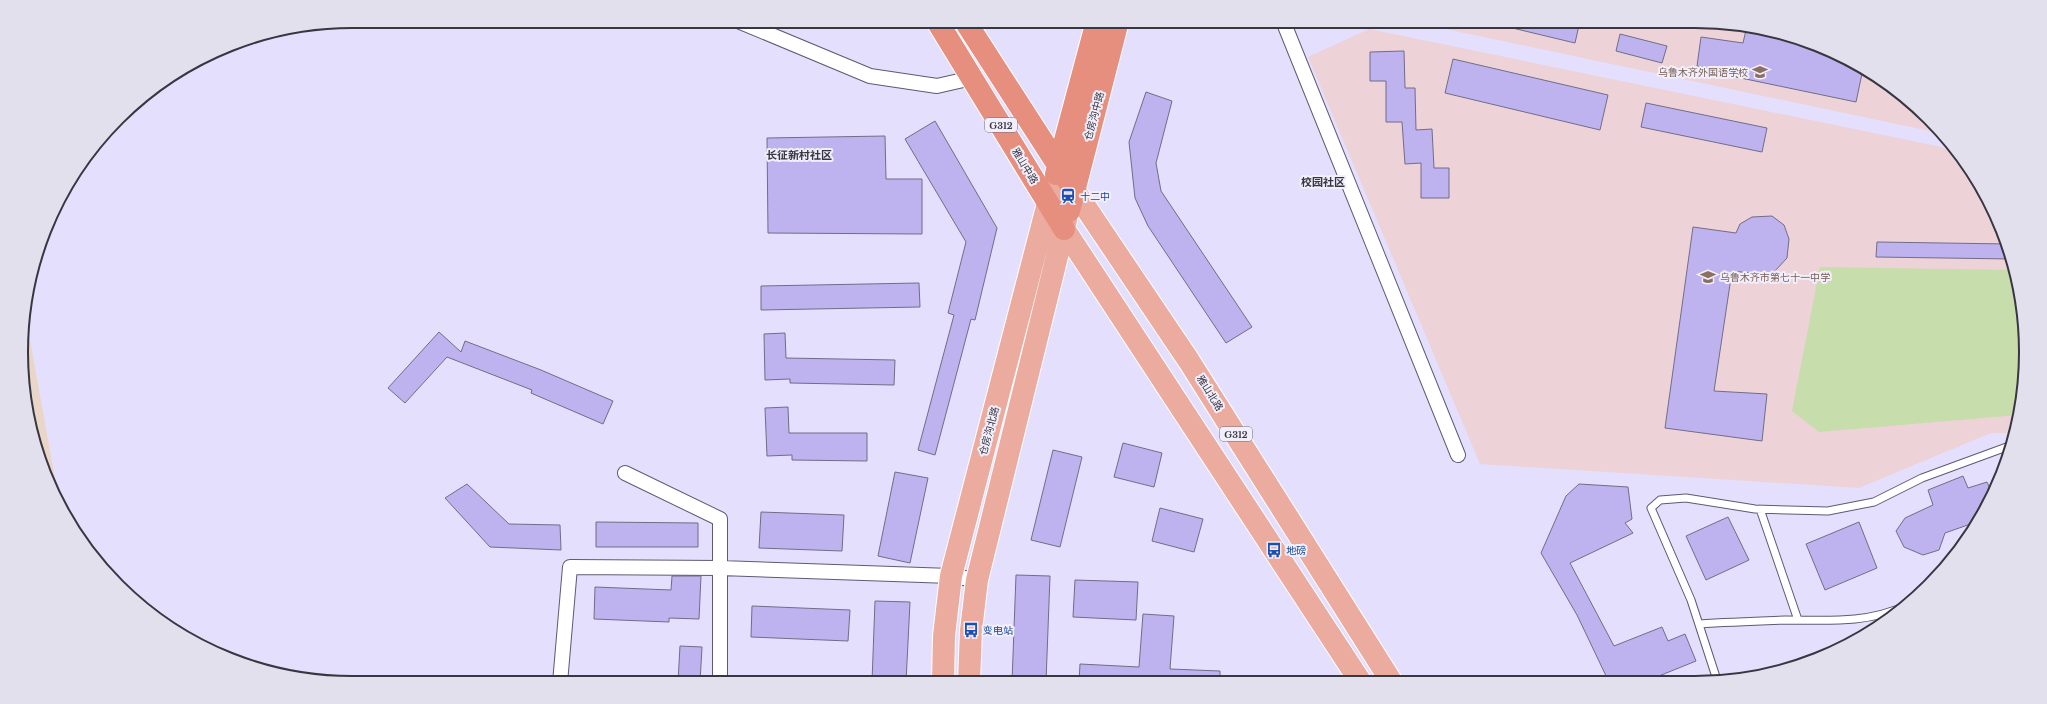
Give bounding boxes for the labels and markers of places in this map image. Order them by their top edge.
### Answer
school or university icon: 乌鲁木齐外国语学校 [1751,63,1769,81]
place label: 乌鲁木齐外国语学校 [1658,66,1748,79]
station icon: 十二中 [1059,187,1077,205]
place label: 十二中 [1080,190,1110,203]
school or university icon: 乌鲁木齐市第七十一中学 [1699,268,1717,286]
place label: 乌鲁木齐市第七十一中学 [1720,271,1830,284]
bus stop icon: 地磅 [1265,541,1283,559]
place label: 地磅 [1286,544,1306,557]
bus stop icon: 变电站 [962,621,980,639]
place label: 变电站 [983,624,1013,637]

